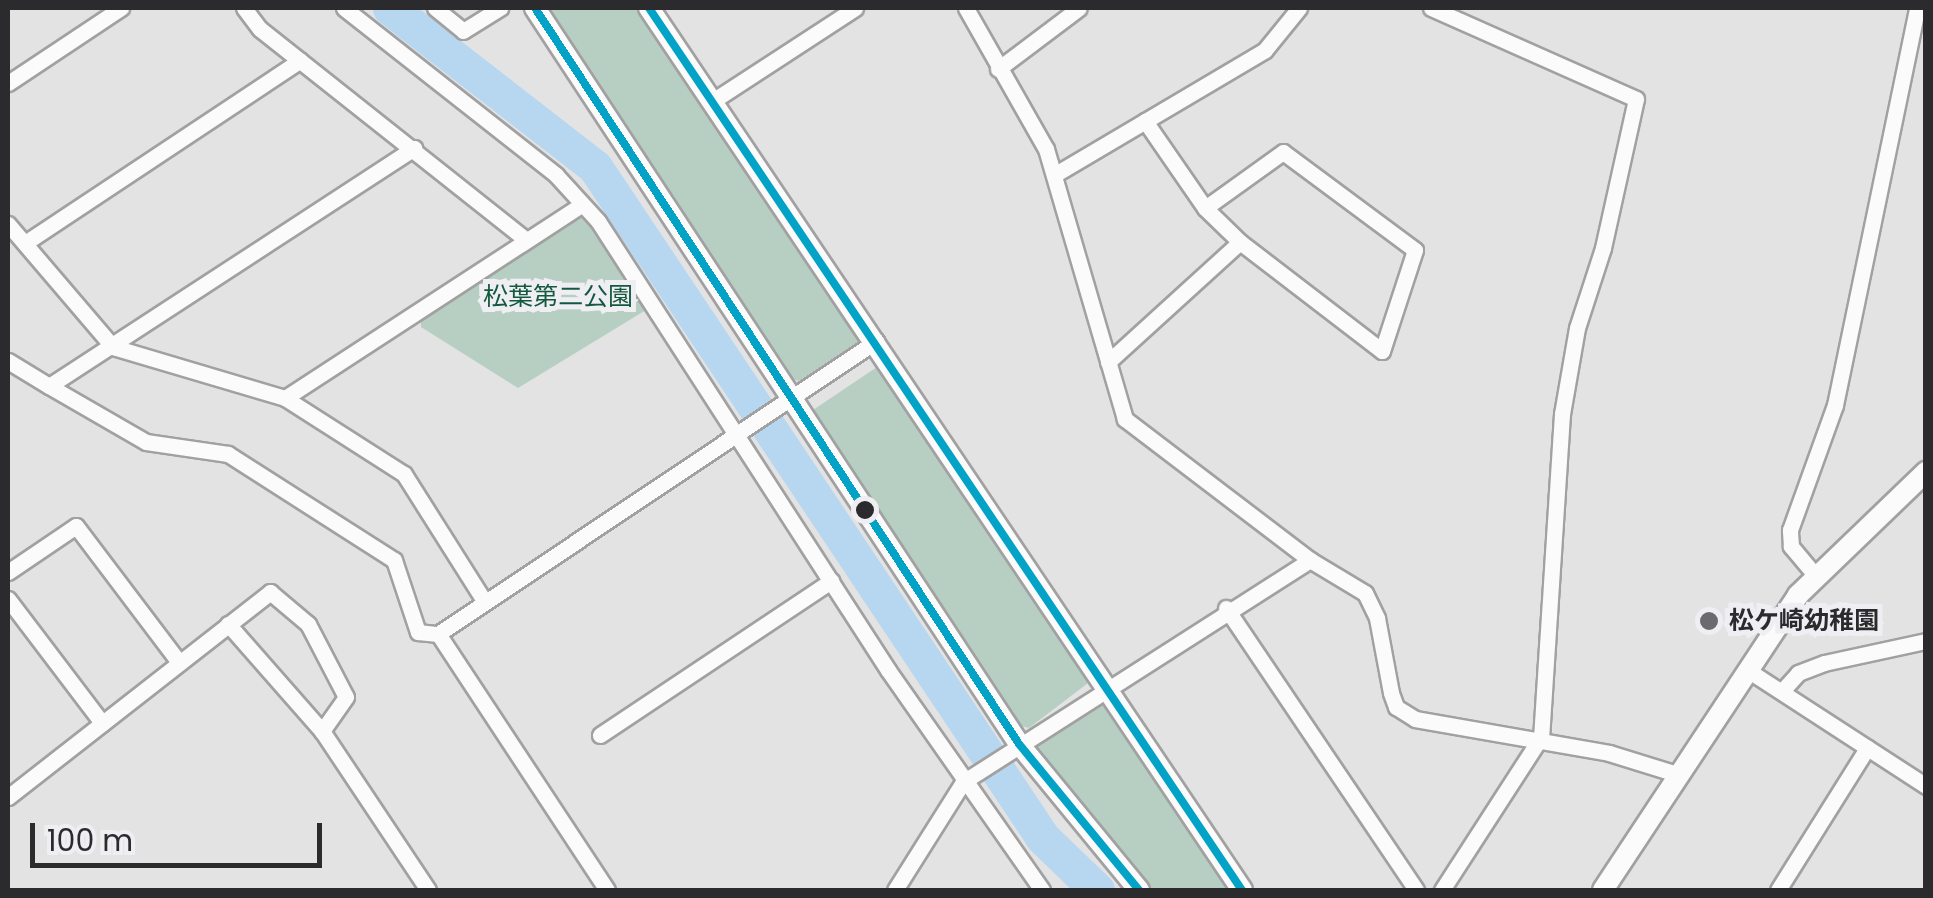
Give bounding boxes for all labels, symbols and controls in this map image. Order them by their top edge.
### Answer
park label: 松葉第二公園 [483,282,633,312]
unlabelled marker [855,500,875,520]
place label: 松ケ崎幼稚園 [1729,606,1879,636]
marker: 松ケ崎幼稚園 [1698,610,1720,632]
scale bar [35,803,328,865]
text: 100 m [47,819,133,862]

